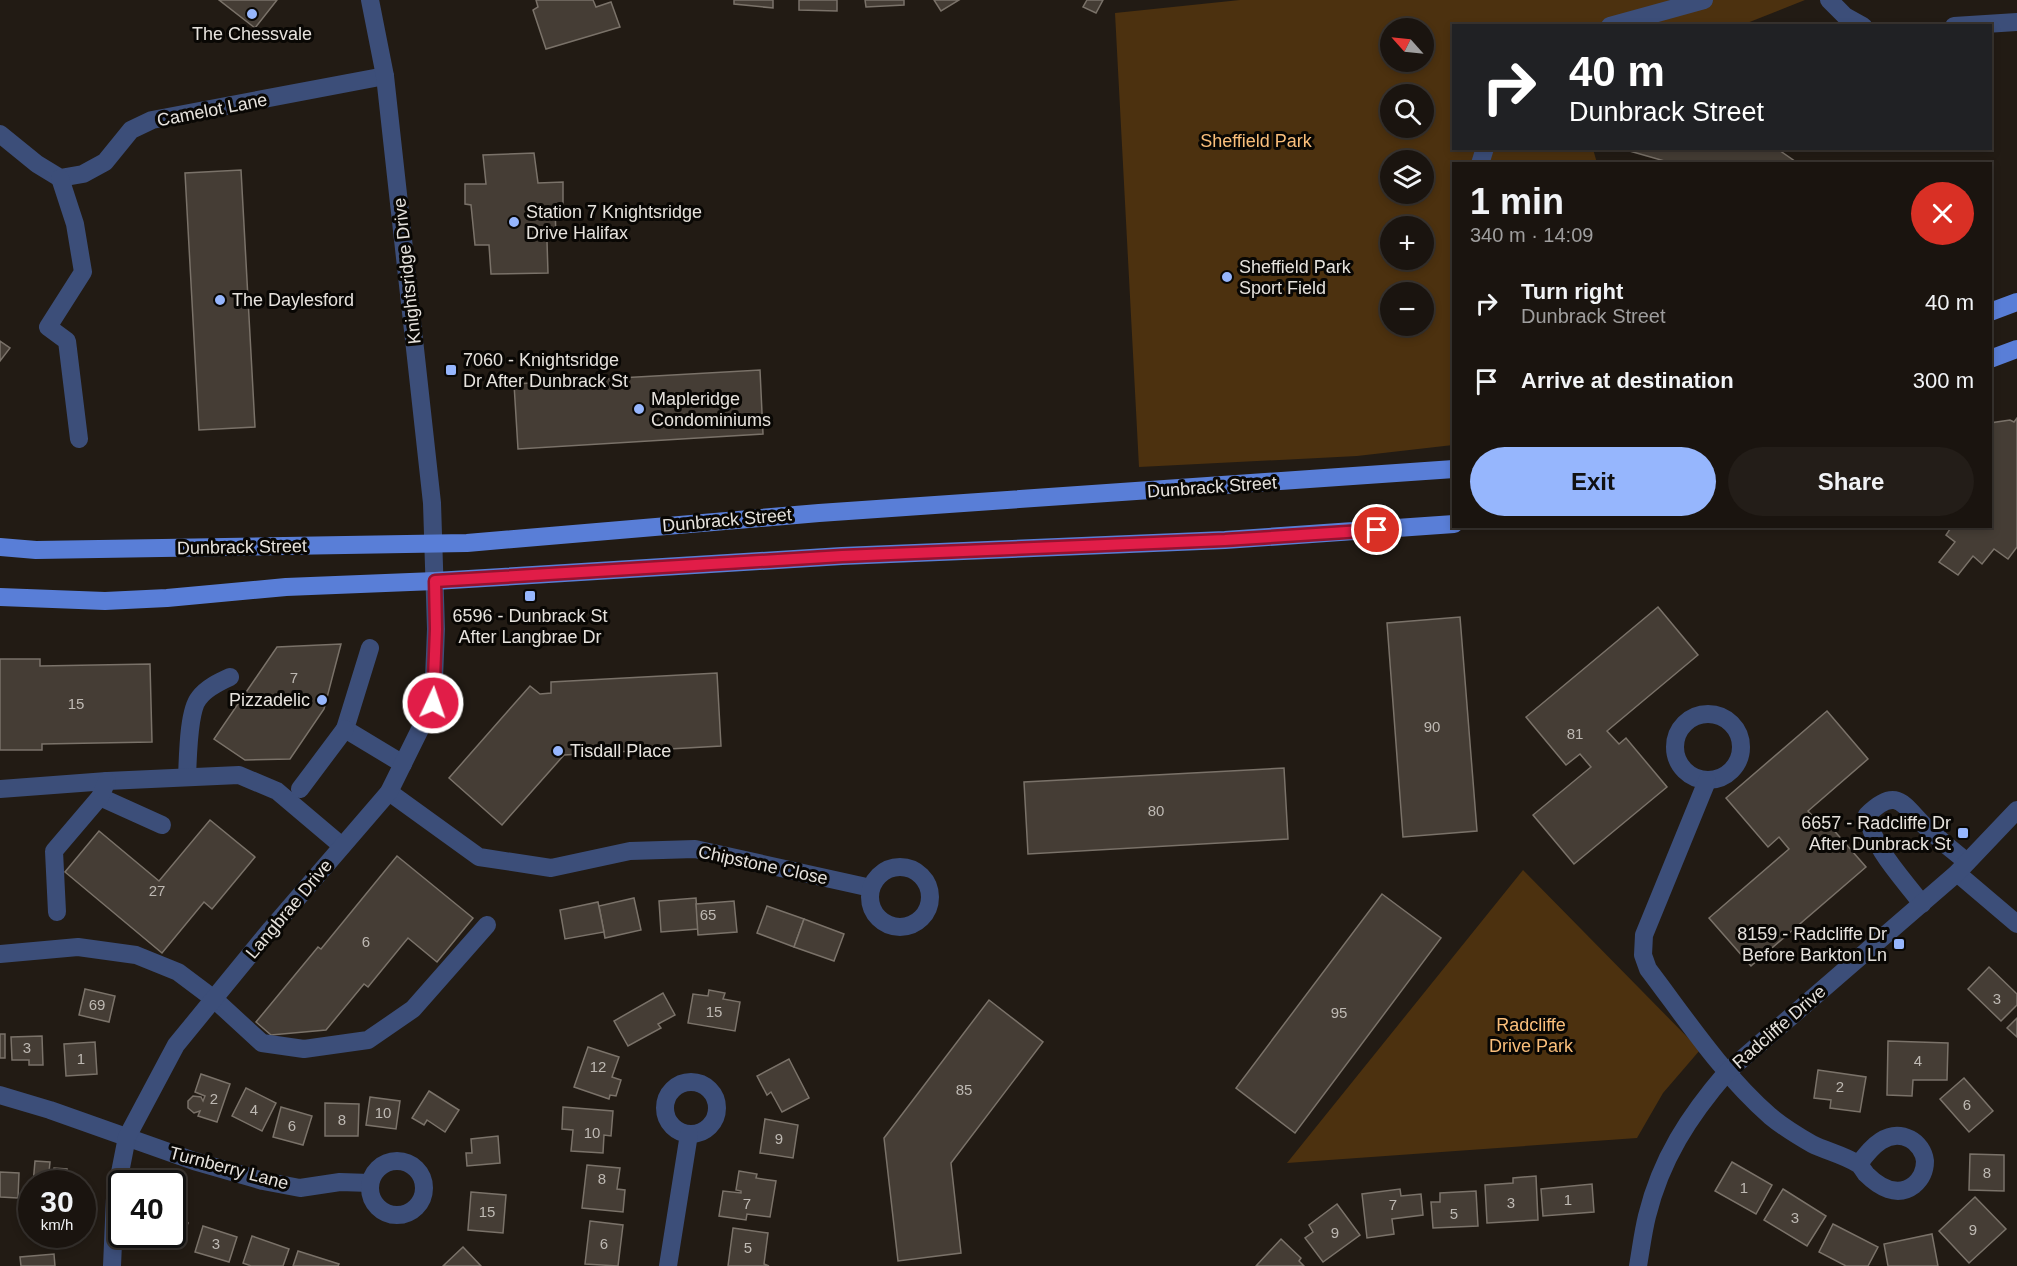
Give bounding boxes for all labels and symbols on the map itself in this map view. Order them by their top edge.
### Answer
marker: The Chessvale [245,7,259,21]
north arrow [1380,18,1434,72]
place label: The Chessvale [192,24,312,44]
street label: Camelot Lane [155,89,269,131]
park label: Sheffield Park [1200,131,1313,151]
street label: Knightsridge Drive [389,197,425,345]
place label: Station 7 Knightsridge Drive Halifax [526,202,702,243]
marker: Station 7 Knightsridge Drive Halifax [507,215,521,229]
place label: Sheffield Park Sport Field [1239,257,1352,298]
marker: Sheffield Park Sport Field [1220,270,1234,284]
place label: The Daylesford [232,290,354,310]
marker: The Daylesford [213,293,227,307]
place label: 7060 - Knightsridge Dr After Dunbrack St [463,350,628,391]
marker: 7060 - Knightsridge Dr After Dunbrack St [444,363,458,377]
place label: Mapleridge Condominiums [651,389,771,430]
marker: Mapleridge Condominiums [632,402,646,416]
street label: Dunbrack Street [1146,472,1278,502]
street label: Dunbrack Street [661,504,793,536]
pin [1351,504,1402,555]
street label: Dunbrack Street [177,536,307,558]
marker: 6596 - Dunbrack St After Langbrae Dr [523,589,537,603]
place label: 6596 - Dunbrack St After Langbrae Dr [452,606,608,647]
house number: 7 [290,669,298,686]
position arrow [401,671,465,735]
place label: Pizzadelic [229,690,310,710]
marker: Pizzadelic [315,693,329,707]
house number: 15 [68,695,84,712]
house number: 90 [1424,718,1440,735]
house number: 81 [1567,725,1583,742]
place label: Tisdall Place [570,741,671,761]
marker: Tisdall Place [551,744,565,758]
house number: 80 [1148,802,1164,819]
place label: 6657 - Radcliffe Dr After Dunbrack St [1801,813,1951,854]
marker: 6657 - Radcliffe Dr After Dunbrack St [1956,826,1970,840]
street label: Chipstone Close [696,841,830,889]
street label: Langbrae Drive [242,855,336,963]
house number: 27 [149,882,165,899]
house number: 65 [700,906,716,923]
place label: 8159 - Radcliffe Dr Before Barkton Ln [1737,924,1887,965]
house number: 6 [362,933,370,950]
marker: 8159 - Radcliffe Dr Before Barkton Ln [1892,937,1906,951]
street label: Radcliffe Drive [1728,981,1830,1073]
house number: 3 [1993,990,2001,1007]
house number: 69 [89,996,105,1013]
house number: 15 [706,1003,722,1020]
house number: 95 [1331,1004,1347,1021]
park label: Radcliffe Drive Park [1489,1015,1574,1056]
house number: 3 [23,1039,31,1056]
house number: 1 [77,1050,85,1067]
house number: 4 [1914,1052,1922,1069]
house number: 12 [590,1058,606,1075]
house number: 2 [1836,1078,1844,1095]
house number: 85 [956,1081,972,1098]
house number: 2 [210,1090,218,1107]
house number: 6 [1963,1096,1971,1113]
house number: 4 [250,1101,258,1118]
house number: 10 [375,1104,391,1121]
house number: 8 [338,1111,346,1128]
house number: 6 [288,1117,296,1134]
house number: 10 [584,1124,600,1141]
house number: 9 [775,1130,783,1147]
street label: Turnberry Lane [167,1143,291,1193]
house number: 8 [1983,1164,1991,1181]
speed limit sign: 40 [108,1170,186,1248]
house number: 8 [598,1170,606,1187]
house number: 1 [1740,1179,1748,1196]
house number: 1 [1564,1191,1572,1208]
house number: 3 [1507,1194,1515,1211]
house number: 7 [743,1195,751,1212]
house number: 7 [1389,1196,1397,1213]
house number: 15 [479,1203,495,1220]
house number: 5 [1450,1205,1458,1222]
house number: 3 [1791,1209,1799,1226]
house number: 9 [1969,1221,1977,1238]
house number: 9 [1331,1224,1339,1241]
house number: 3 [212,1235,220,1252]
house number: 6 [600,1235,608,1252]
house number: 5 [744,1239,752,1256]

